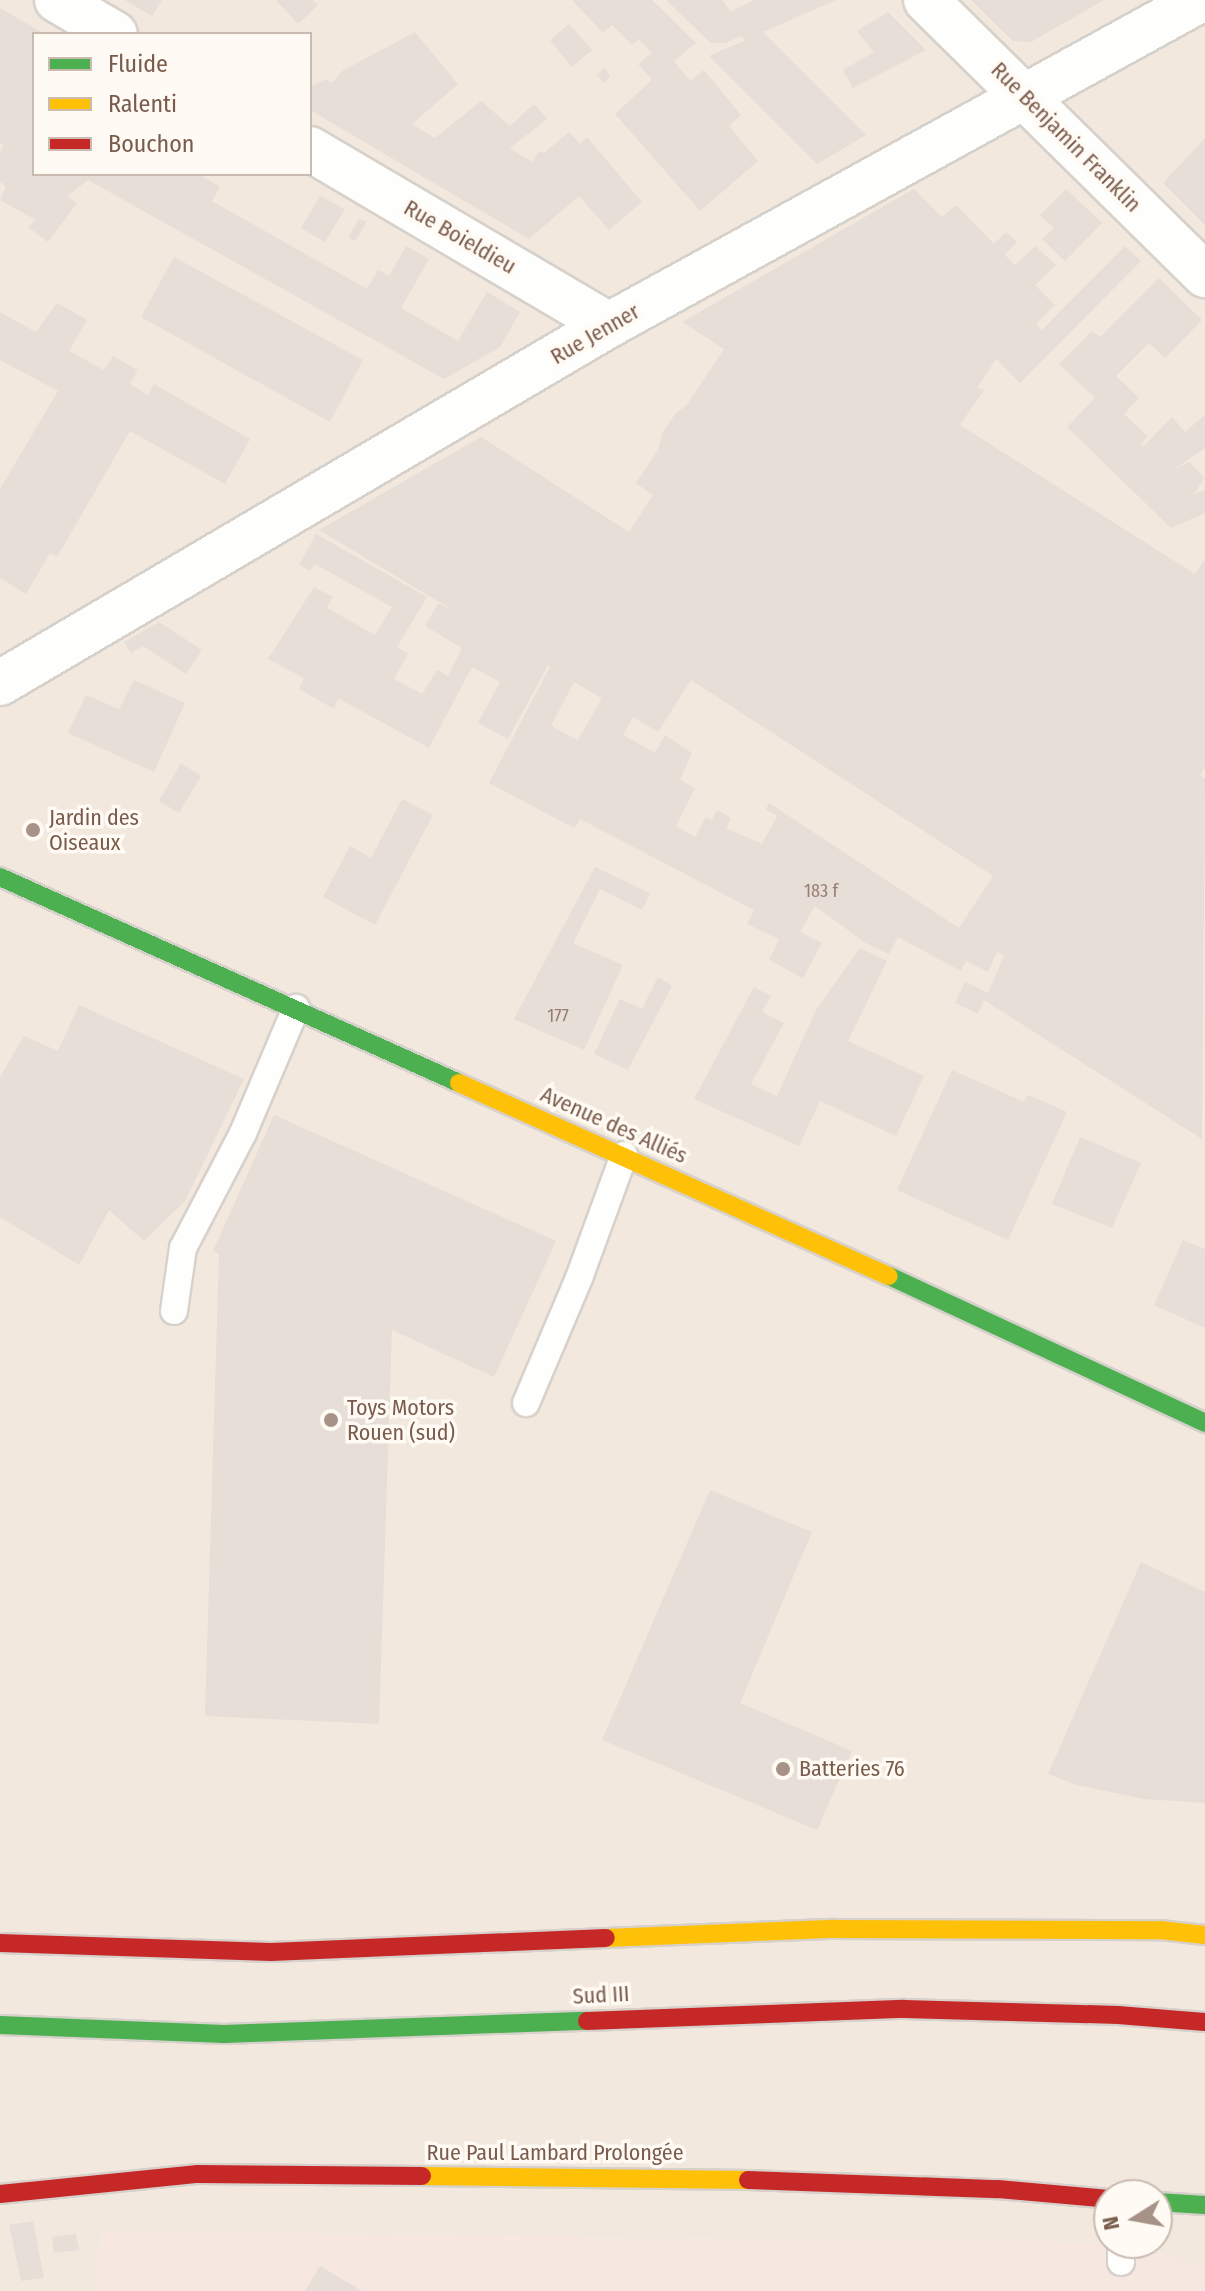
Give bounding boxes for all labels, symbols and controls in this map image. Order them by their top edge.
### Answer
legend [32,32,312,176]
text: Fluide [108,50,168,78]
street label: Rue Benjamin Franklin [986,57,1146,217]
text: Ralenti [108,90,177,118]
text: Bouchon [108,130,195,158]
street label: Rue Boieldieu [399,194,521,280]
street label: Rue Jenner [546,298,644,370]
place label: Jardin des Oiseaux [49,804,139,856]
marker: Jardin des Oiseaux [24,821,42,839]
house number: 183 f [804,880,838,902]
house number: 177 [547,1005,569,1027]
street label: Avenue des Alliés [537,1081,691,1169]
place label: Toys Motors Rouen (sud) [347,1394,455,1446]
marker: Toys Motors Rouen (sud) [322,1411,340,1429]
place label: Batteries 76 [799,1756,905,1782]
marker: Batteries 76 [774,1760,792,1778]
street label: Sud III [572,1980,630,2010]
street label: Rue Paul Lambard Prolongée [426,2140,684,2166]
north arrow [1093,2179,1173,2259]
text: N [1096,2214,1125,2232]

